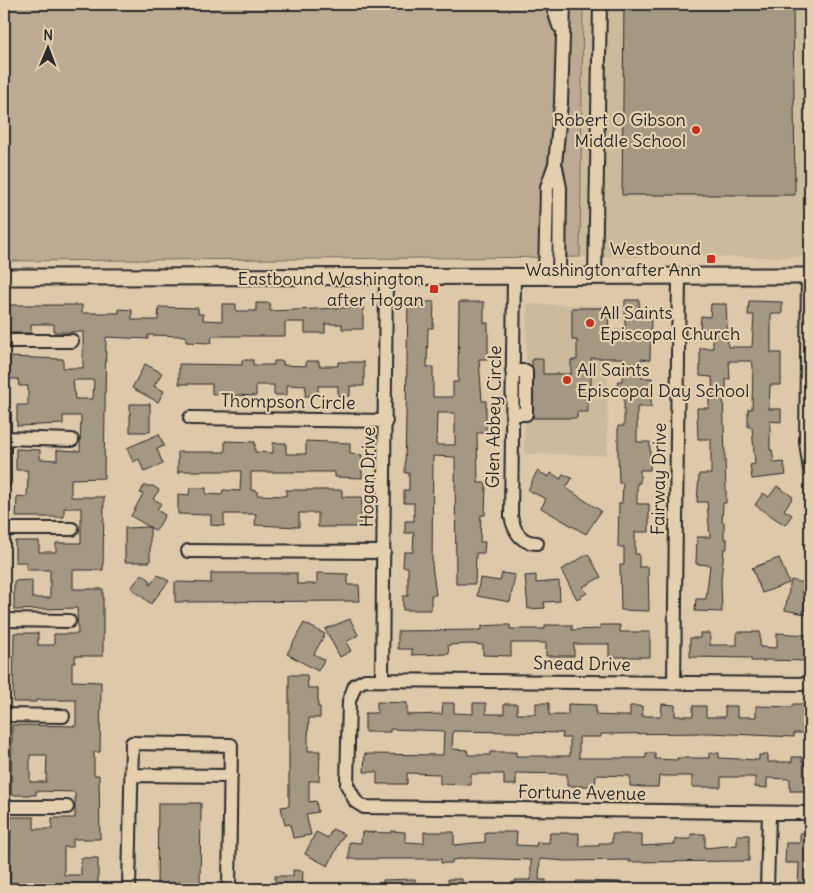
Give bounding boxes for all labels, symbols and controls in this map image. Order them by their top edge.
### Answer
north arrow [22,22,72,72]
text: N [43,26,53,44]
place label: Robert O Gibson Middle School [553,108,686,152]
marker: Robert O Gibson Middle School [690,124,702,136]
place label: Westbound Washington after Ann [525,237,701,281]
marker: Westbound Washington after Ann [705,253,717,265]
place label: Eastbound Washington after Hogan [238,267,424,311]
marker: Eastbound Washington after Hogan [428,283,440,295]
place label: All Saints Episcopal Church [600,301,740,345]
marker: All Saints Episcopal Church [584,317,596,329]
street label: Glen Abbey Circle [481,345,506,489]
place label: All Saints Episcopal Day School [577,358,749,402]
marker: All Saints Episcopal Day School [561,374,573,386]
street label: Thompson Circle [220,389,356,414]
street label: Fairway Drive [646,423,671,535]
street label: Hogan Drive [355,426,380,528]
street label: Snead Drive [533,651,631,676]
street label: Fortune Avenue [518,780,646,805]

